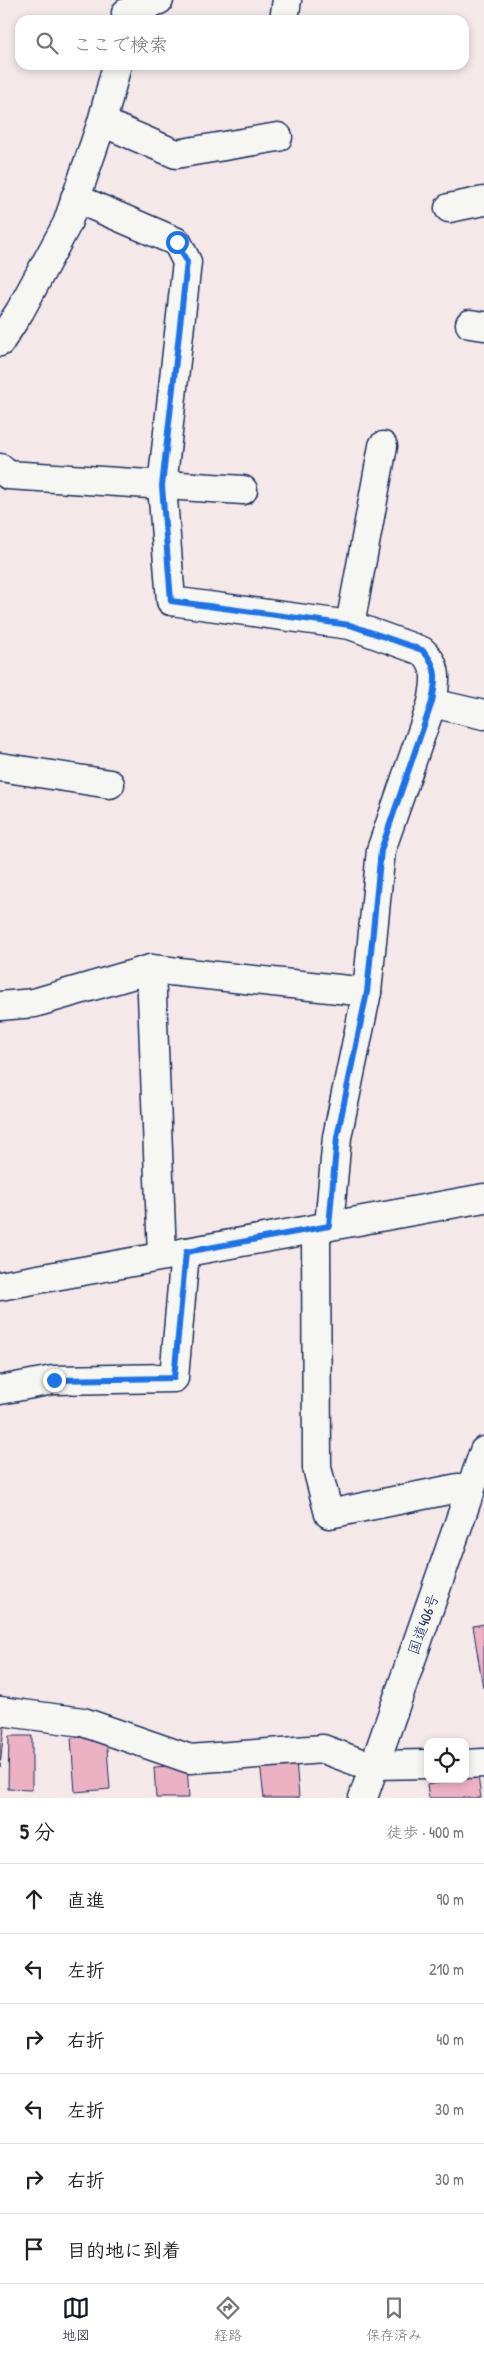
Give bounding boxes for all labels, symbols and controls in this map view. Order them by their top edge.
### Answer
search box [15,15,469,70]
icon: search [33,29,61,57]
text: ここで検索 [73,31,168,57]
route start [166,231,189,254]
route end [43,1369,66,1392]
street label: 国道406号 [402,1591,444,1657]
map controls [424,1738,469,1783]
button: locate [424,1738,469,1783]
text: 5 分 [20,1817,55,1846]
text: 徒歩 · 400 m [387,1821,464,1843]
icon: ahead [20,1885,48,1913]
text: 直進 [67,1887,105,1913]
text: 90 m [436,1888,464,1910]
icon: left [20,1955,48,1983]
text: 左折 [67,1957,105,1983]
text: 210 m [429,1958,464,1980]
icon: right [20,2025,48,2053]
text: 右折 [67,2027,105,2053]
text: 40 m [436,2028,464,2050]
icon: left [20,2095,48,2123]
text: 左折 [67,2097,105,2123]
text: 30 m [435,2098,464,2120]
icon: right [20,2165,48,2193]
text: 右折 [67,2167,105,2193]
text: 30 m [435,2168,464,2190]
icon: arrive [20,2235,48,2263]
text: 目的地に到着 [67,2237,181,2263]
tab: 地図 [62,2294,90,2344]
tab: 経路 [214,2294,242,2344]
tab: 保存済み [366,2294,422,2344]

